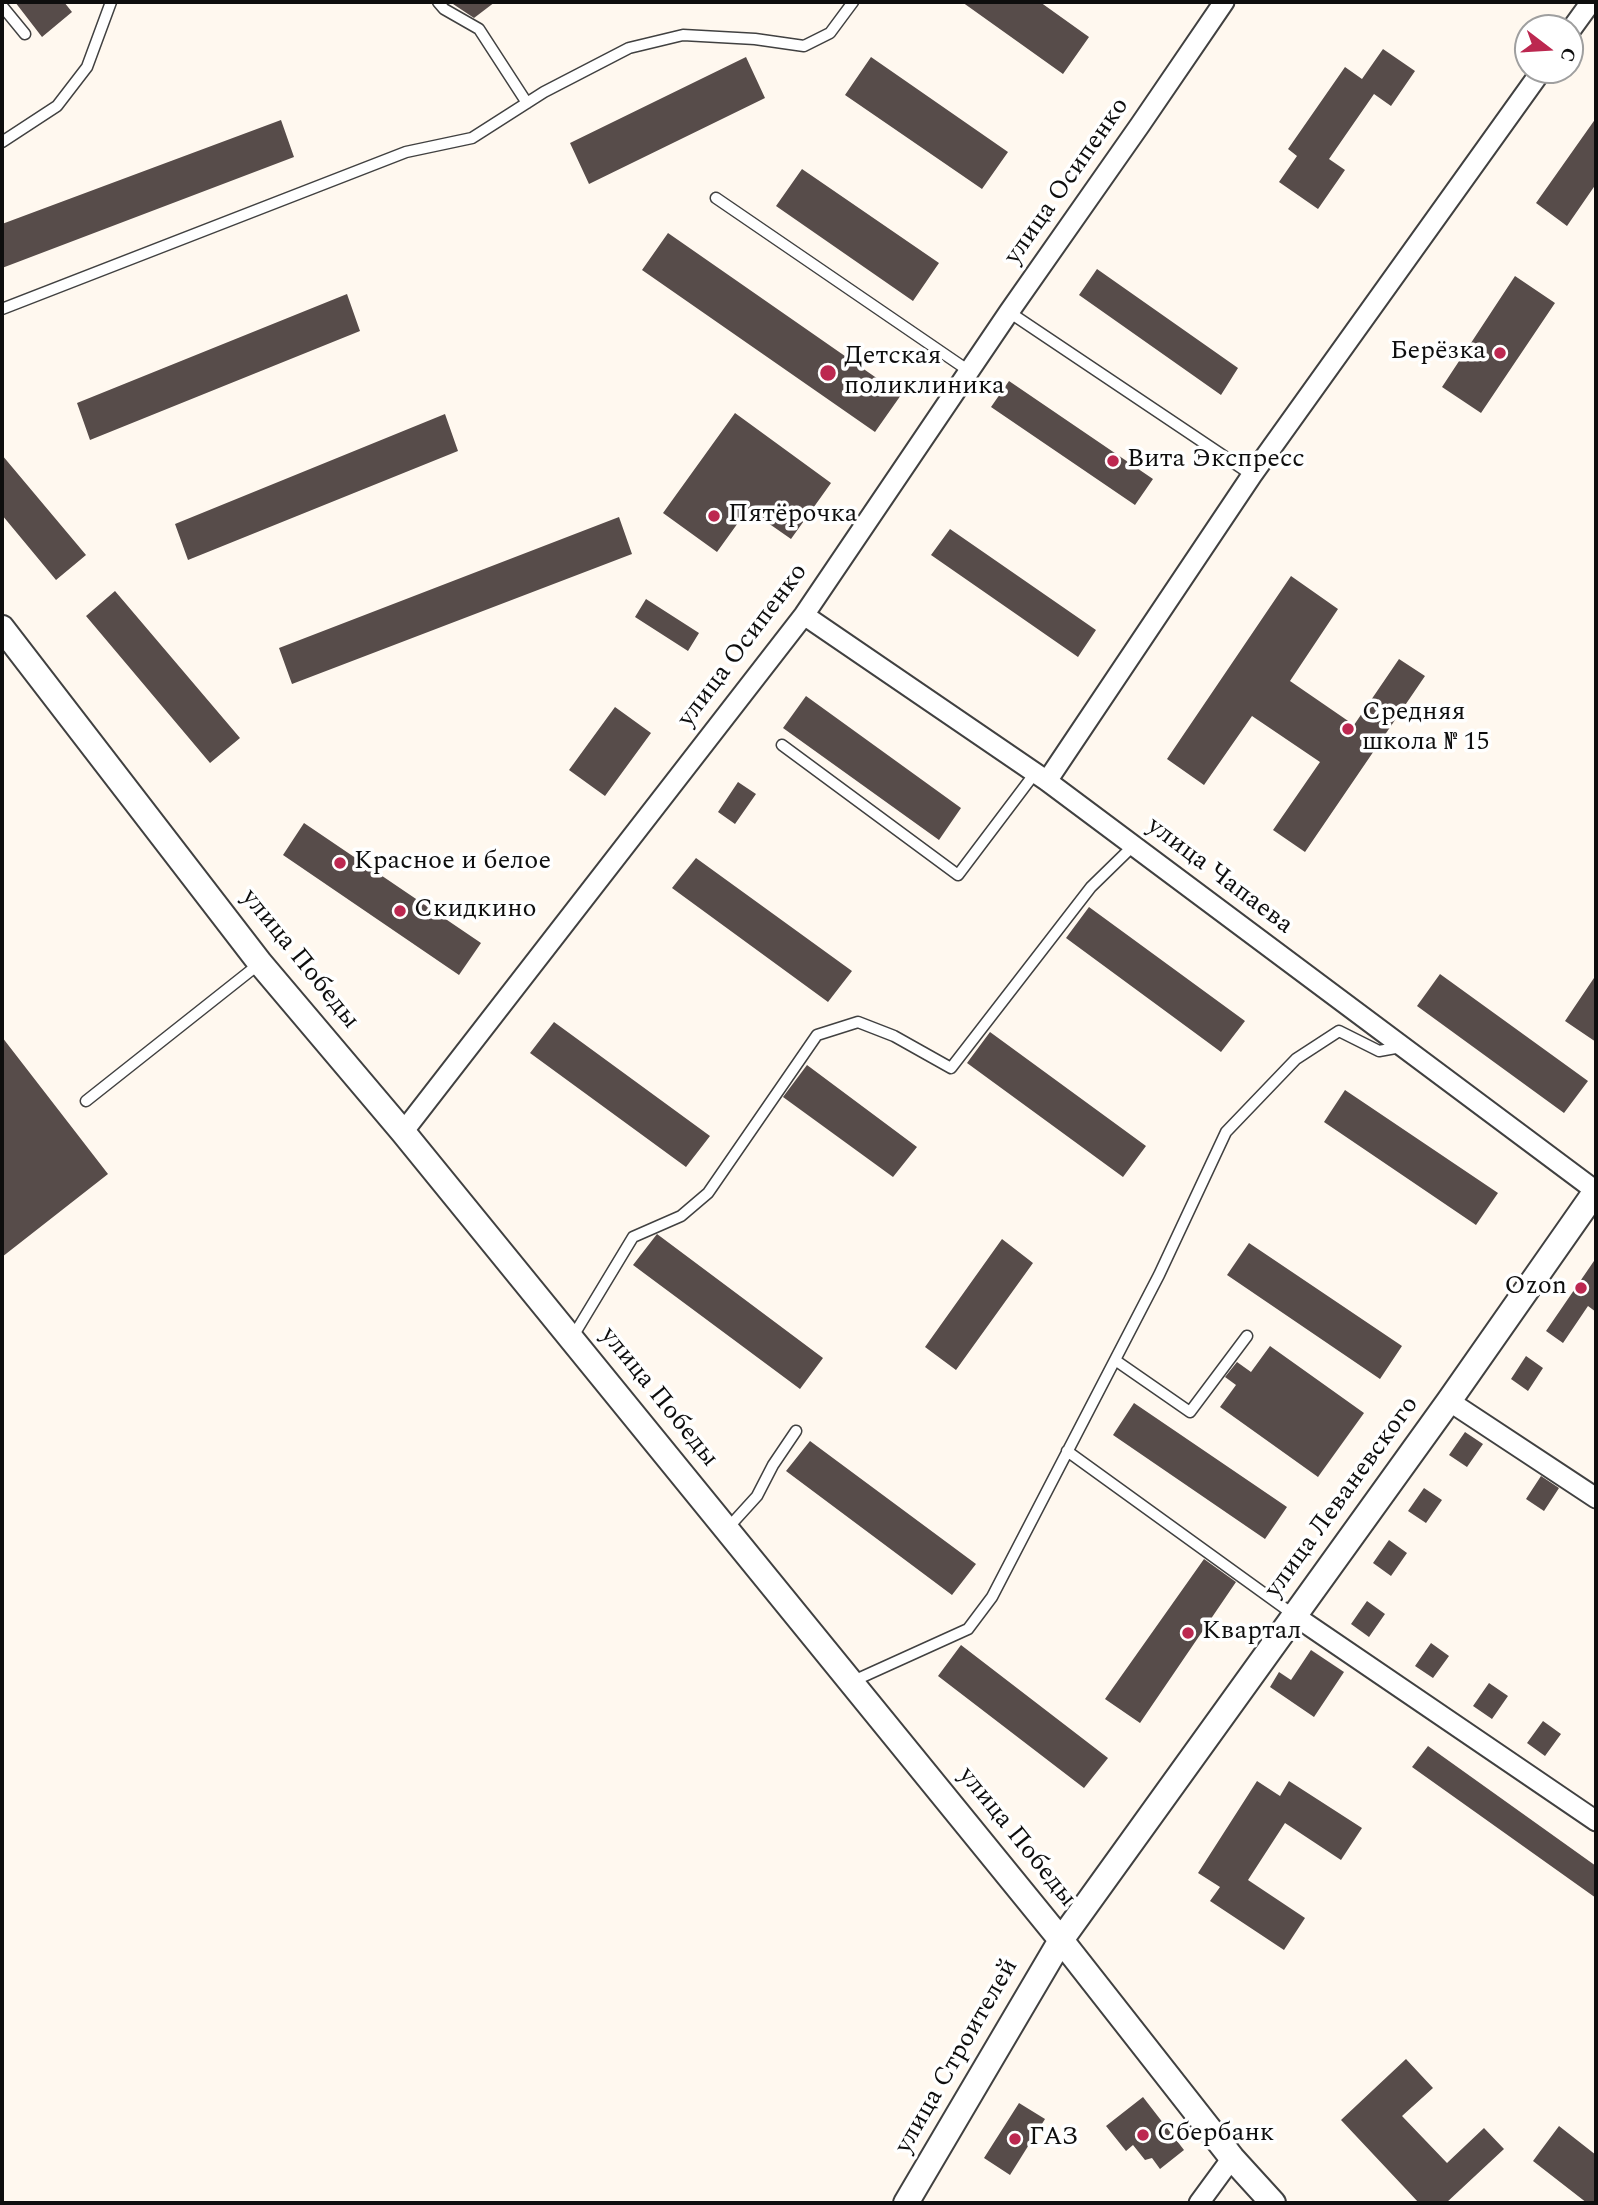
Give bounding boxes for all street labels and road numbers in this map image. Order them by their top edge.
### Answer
street label: улица Осипенко [999,92,1137,272]
street label: улица Осипенко [672,558,816,734]
street label: улица Чапаева [1140,812,1298,942]
street label: улица Победы [233,884,365,1036]
street label: улица Победы [592,1322,724,1474]
street label: улица Леваневского [1259,1391,1427,1605]
street label: улица Победы [950,1762,1082,1914]
street label: улица Строителей [889,1954,1027,2160]

